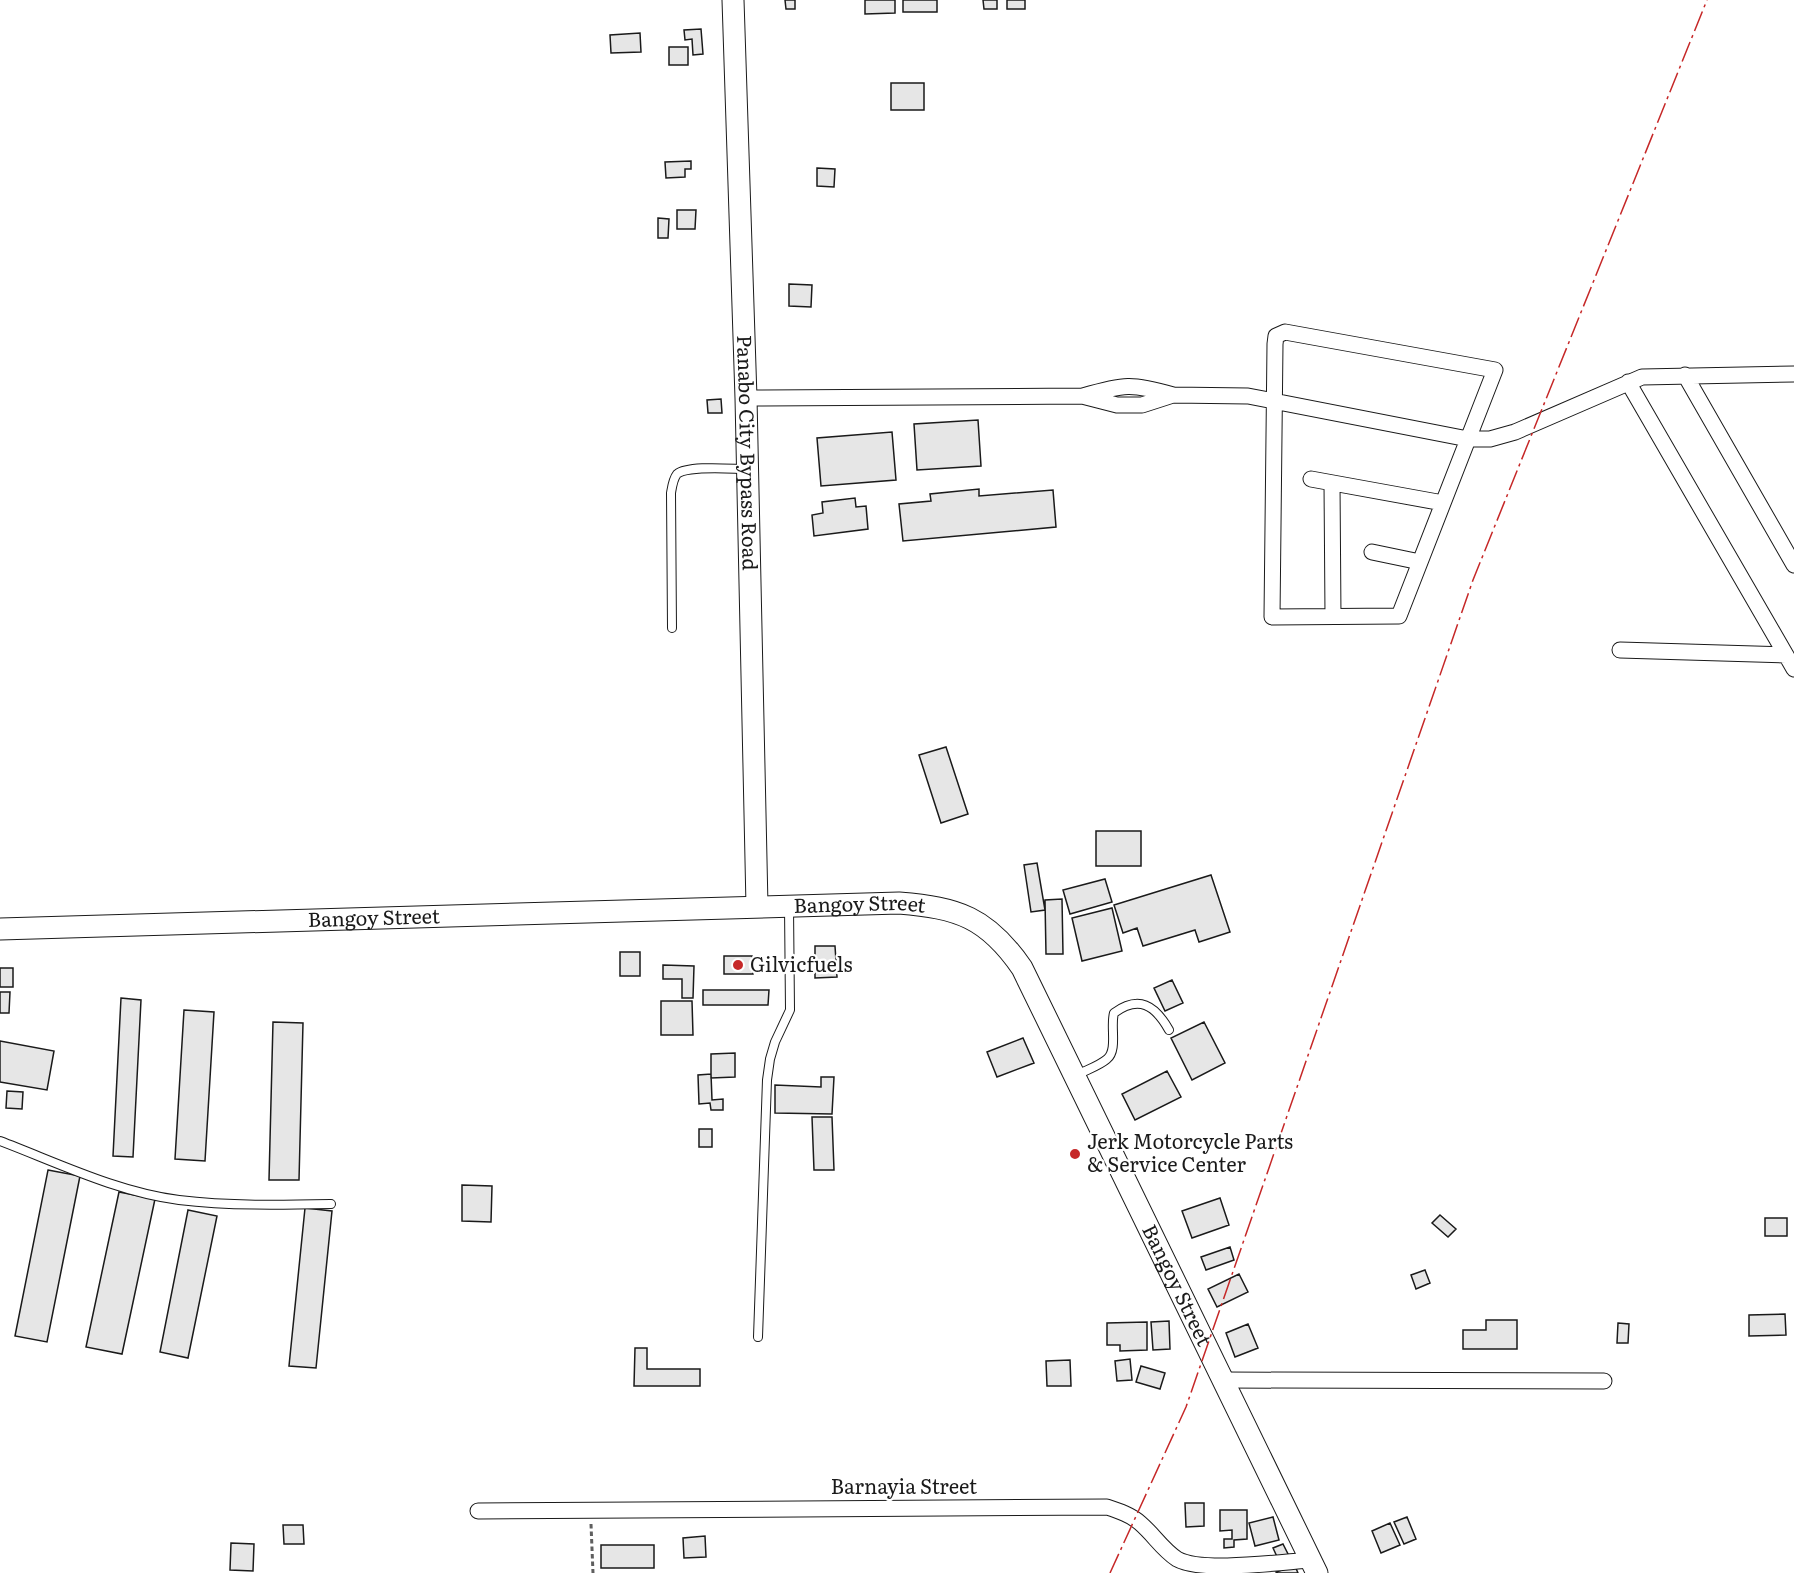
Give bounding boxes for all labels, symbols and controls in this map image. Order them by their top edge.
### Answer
street label: Panabo City Bypass Road [731,335,767,571]
street label: Bangoy Street [793,886,928,919]
street label: Bangoy Street [307,899,440,933]
place label: Gilvicfuels [750,948,852,978]
marker: Gilvicfuels [731,958,745,972]
place label: Jerk Motorcycle Parts & Service Center [1087,1125,1293,1178]
marker: Jerk Motorcycle Parts & Service Center [1068,1147,1082,1161]
street label: Bangoy Street [1136,1218,1221,1350]
street label: Barnayia Street [831,1470,977,1500]

